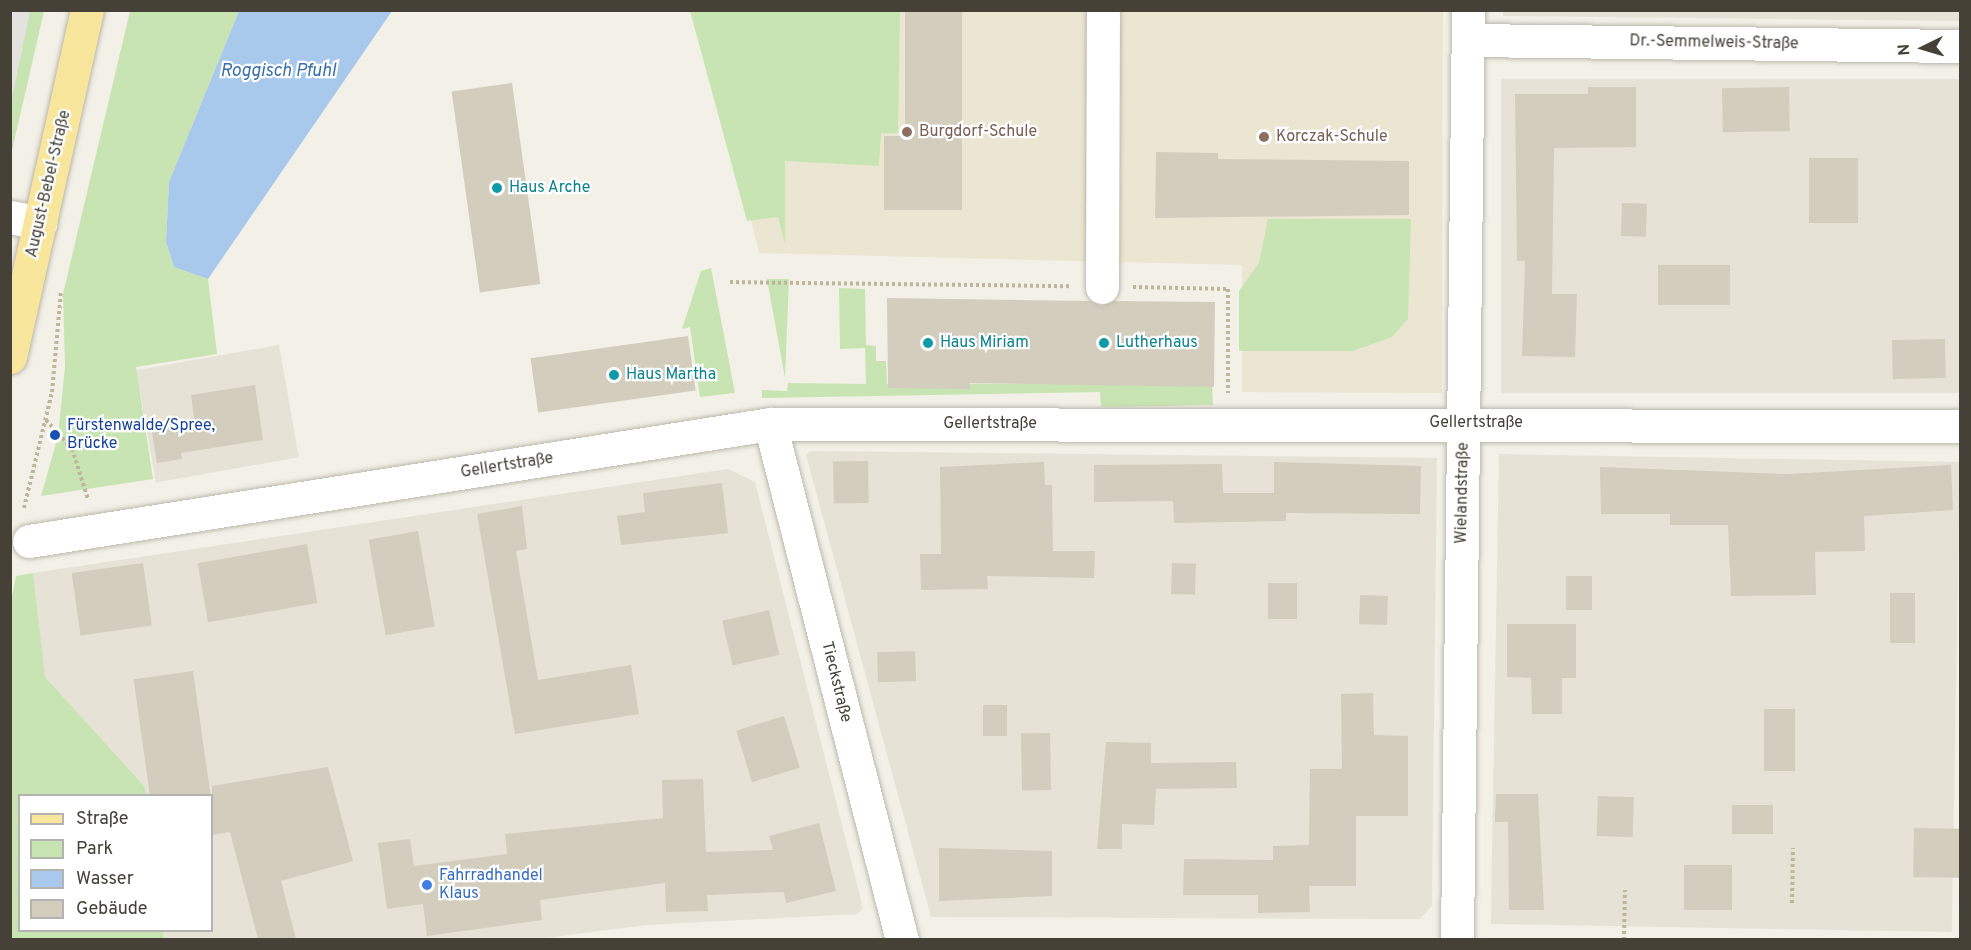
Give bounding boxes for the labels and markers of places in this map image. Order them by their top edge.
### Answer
place label: Burgdorf-Schule [919,122,1037,142]
marker: Burgdorf-Schule [900,125,914,139]
place label: Korczak-Schule [1276,127,1388,147]
marker: Korczak-Schule [1257,130,1271,144]
place label: Haus Arche [509,178,591,198]
marker: Haus Arche [490,181,504,195]
place label: Haus Miriam [940,333,1029,353]
place label: Lutherhaus [1116,333,1198,353]
marker: Haus Miriam [921,336,935,350]
marker: Lutherhaus [1097,336,1111,350]
place label: Haus Martha [626,365,716,385]
marker: Haus Martha [607,368,621,382]
place label: Fürstenwalde/Spree, Brücke [67,416,215,454]
marker: Fürstenwalde/Spree, Brücke [48,428,62,442]
place label: Fahrradhandel Klaus [439,866,543,904]
marker: Fahrradhandel Klaus [420,878,434,892]

